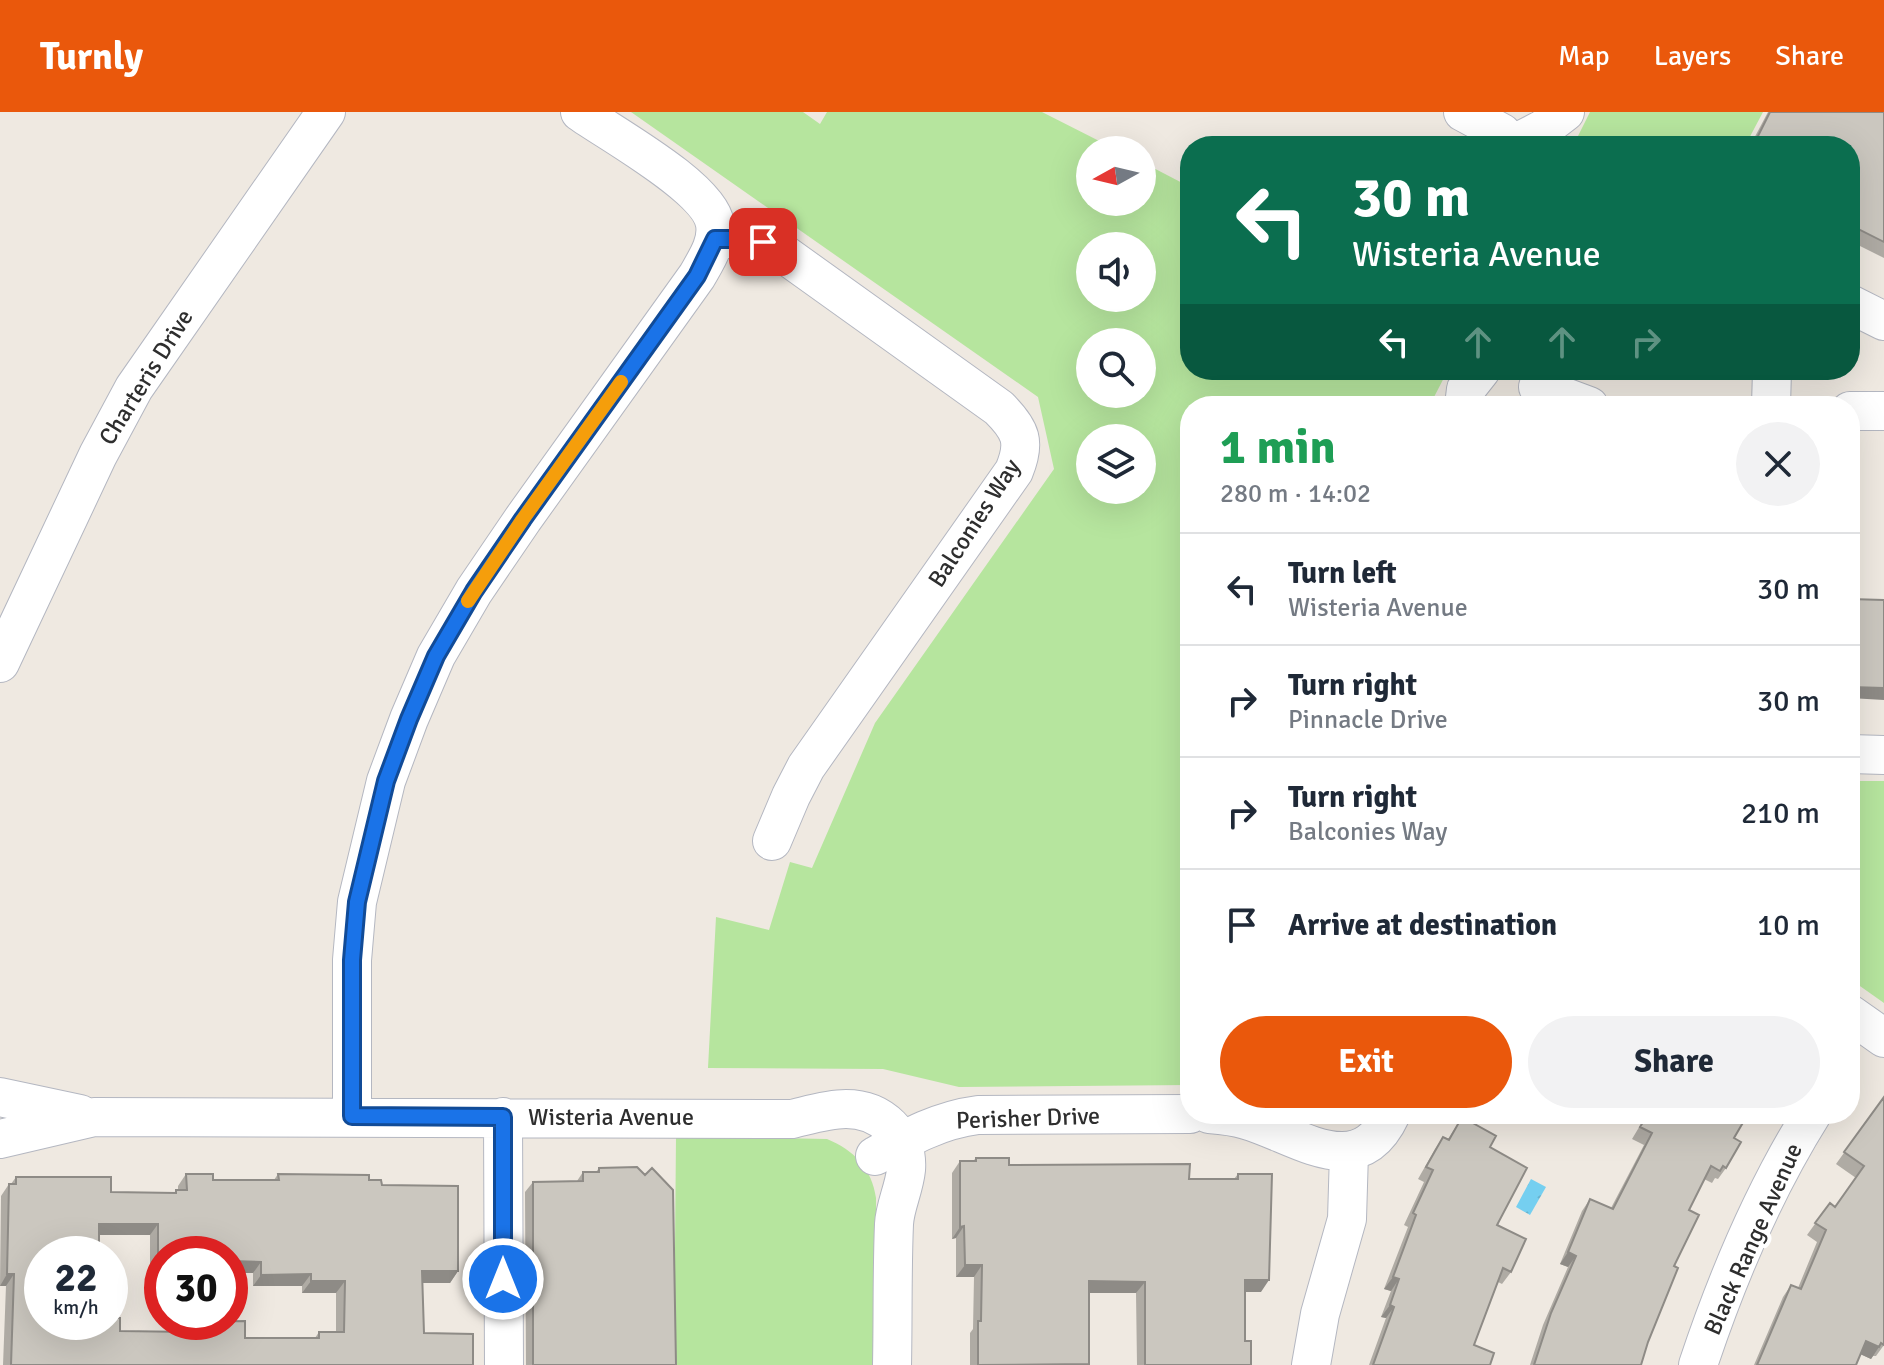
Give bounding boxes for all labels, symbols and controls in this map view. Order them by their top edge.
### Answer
text: Turnly [40,33,143,80]
text: Map [1558,39,1610,73]
text: Layers [1654,39,1731,73]
text: Share [1775,39,1844,73]
north arrow [1076,136,1156,216]
map controls [1076,136,1156,504]
text: 30 m [1352,163,1470,232]
icon: left [1220,168,1324,272]
pin [729,208,797,276]
icon: arrive [741,220,785,264]
button: sound [1076,232,1156,312]
text: Wisteria Avenue [1352,232,1601,277]
street label: Charteris Drive [92,304,200,450]
icon: left [1372,320,1416,364]
icon: ahead [1456,320,1500,364]
icon: ahead [1540,320,1584,364]
icon: right [1624,320,1668,364]
button: search [1076,328,1156,408]
text: 1 min [1220,418,1336,477]
button: close [1736,422,1820,506]
button: layers [1076,424,1156,504]
street label: Balconies Way [921,453,1027,593]
text: 280 m · 14:02 [1220,478,1371,510]
text: Turn left [1288,555,1397,592]
icon: left [1220,567,1264,611]
text: 30 m [1757,571,1820,608]
text: Wisteria Avenue [1288,592,1468,624]
text: Turn right [1288,667,1417,704]
icon: right [1220,679,1264,723]
text: 30 m [1757,683,1820,720]
text: Pinnacle Drive [1288,704,1448,736]
text: Turn right [1288,779,1417,816]
icon: right [1220,791,1264,835]
text: 210 m [1741,795,1820,832]
text: Balconies Way [1288,816,1447,848]
icon: arrive [1220,903,1264,947]
text: Arrive at destination [1288,907,1557,944]
text: 10 m [1757,907,1820,944]
button: Exit [1220,1016,1512,1108]
button: Share [1528,1016,1820,1108]
street label: Perisher Drive [955,1100,1101,1136]
street label: Wisteria Avenue [528,1102,694,1132]
street label: Black Range Avenue [1697,1138,1809,1340]
speed limit sign: 30 [144,1236,248,1340]
position arrow [461,1237,545,1321]
text: 22 [54,1253,98,1303]
text: km/h [53,1295,99,1320]

